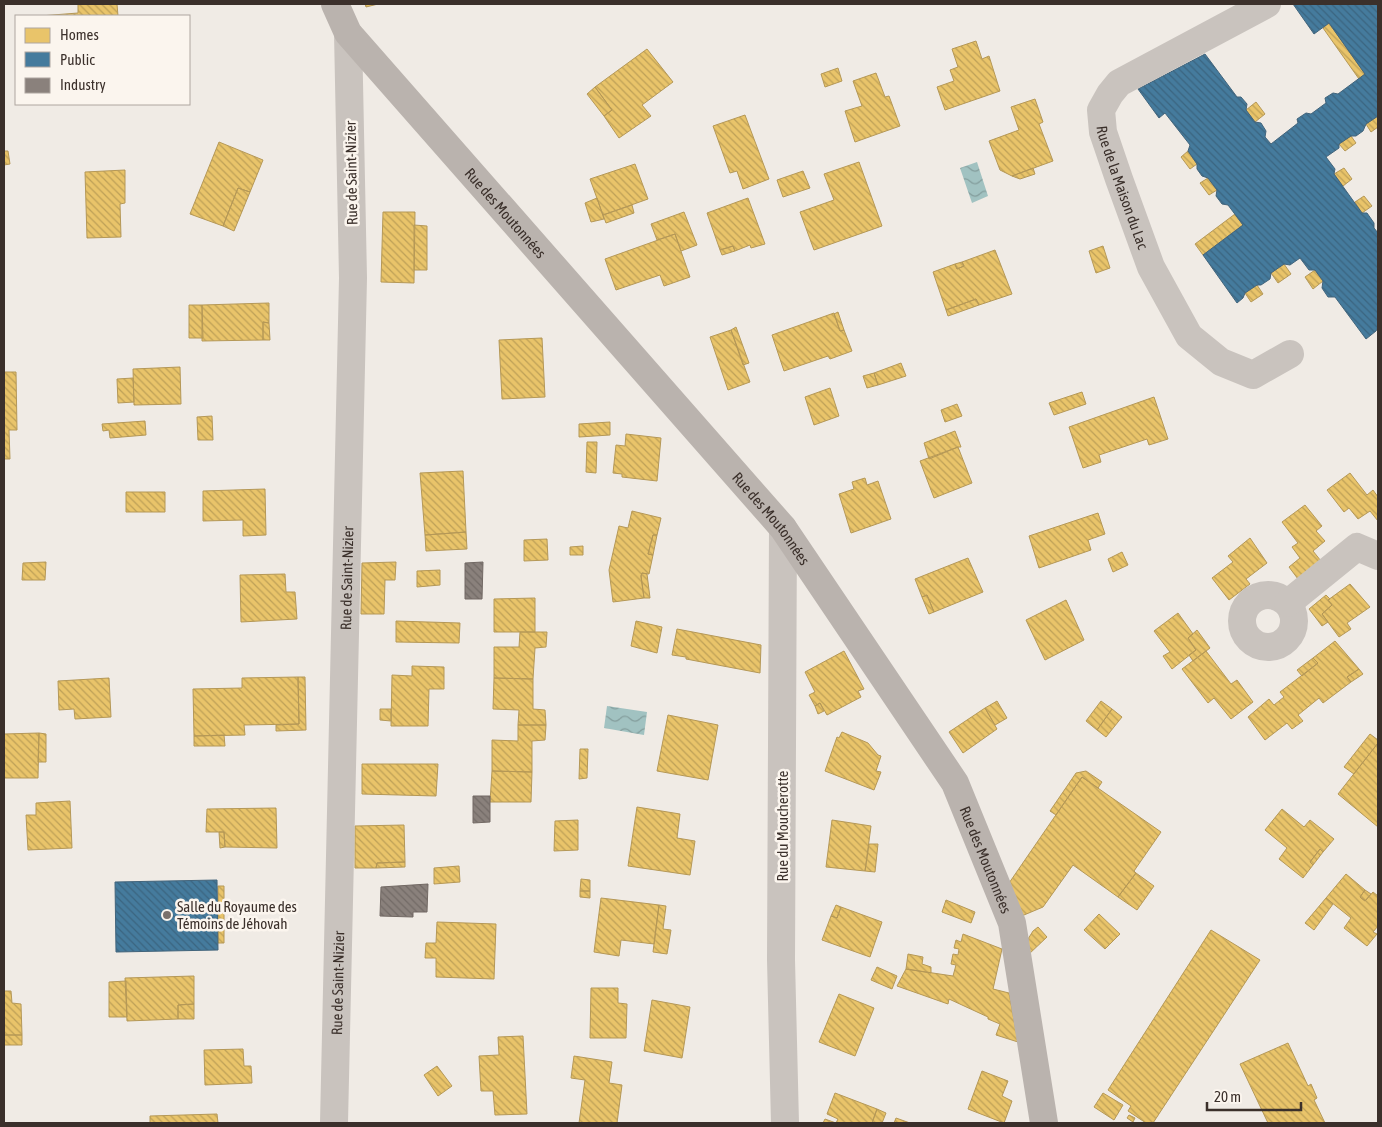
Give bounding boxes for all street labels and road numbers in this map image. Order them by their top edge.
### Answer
street label: Rue de Saint-Nizier [342,120,360,225]
street label: Rue de la Maison du Lac [1094,125,1152,252]
street label: Rue des Moutonnées [462,164,550,261]
street label: Rue des Moutonnées [729,468,814,568]
street label: Rue de Saint-Nizier [337,525,356,630]
street label: Rue du Moucherotte [774,770,791,881]
street label: Rue des Moutonnées [957,804,1016,916]
street label: Rue de Saint-Nizier [327,930,347,1035]

